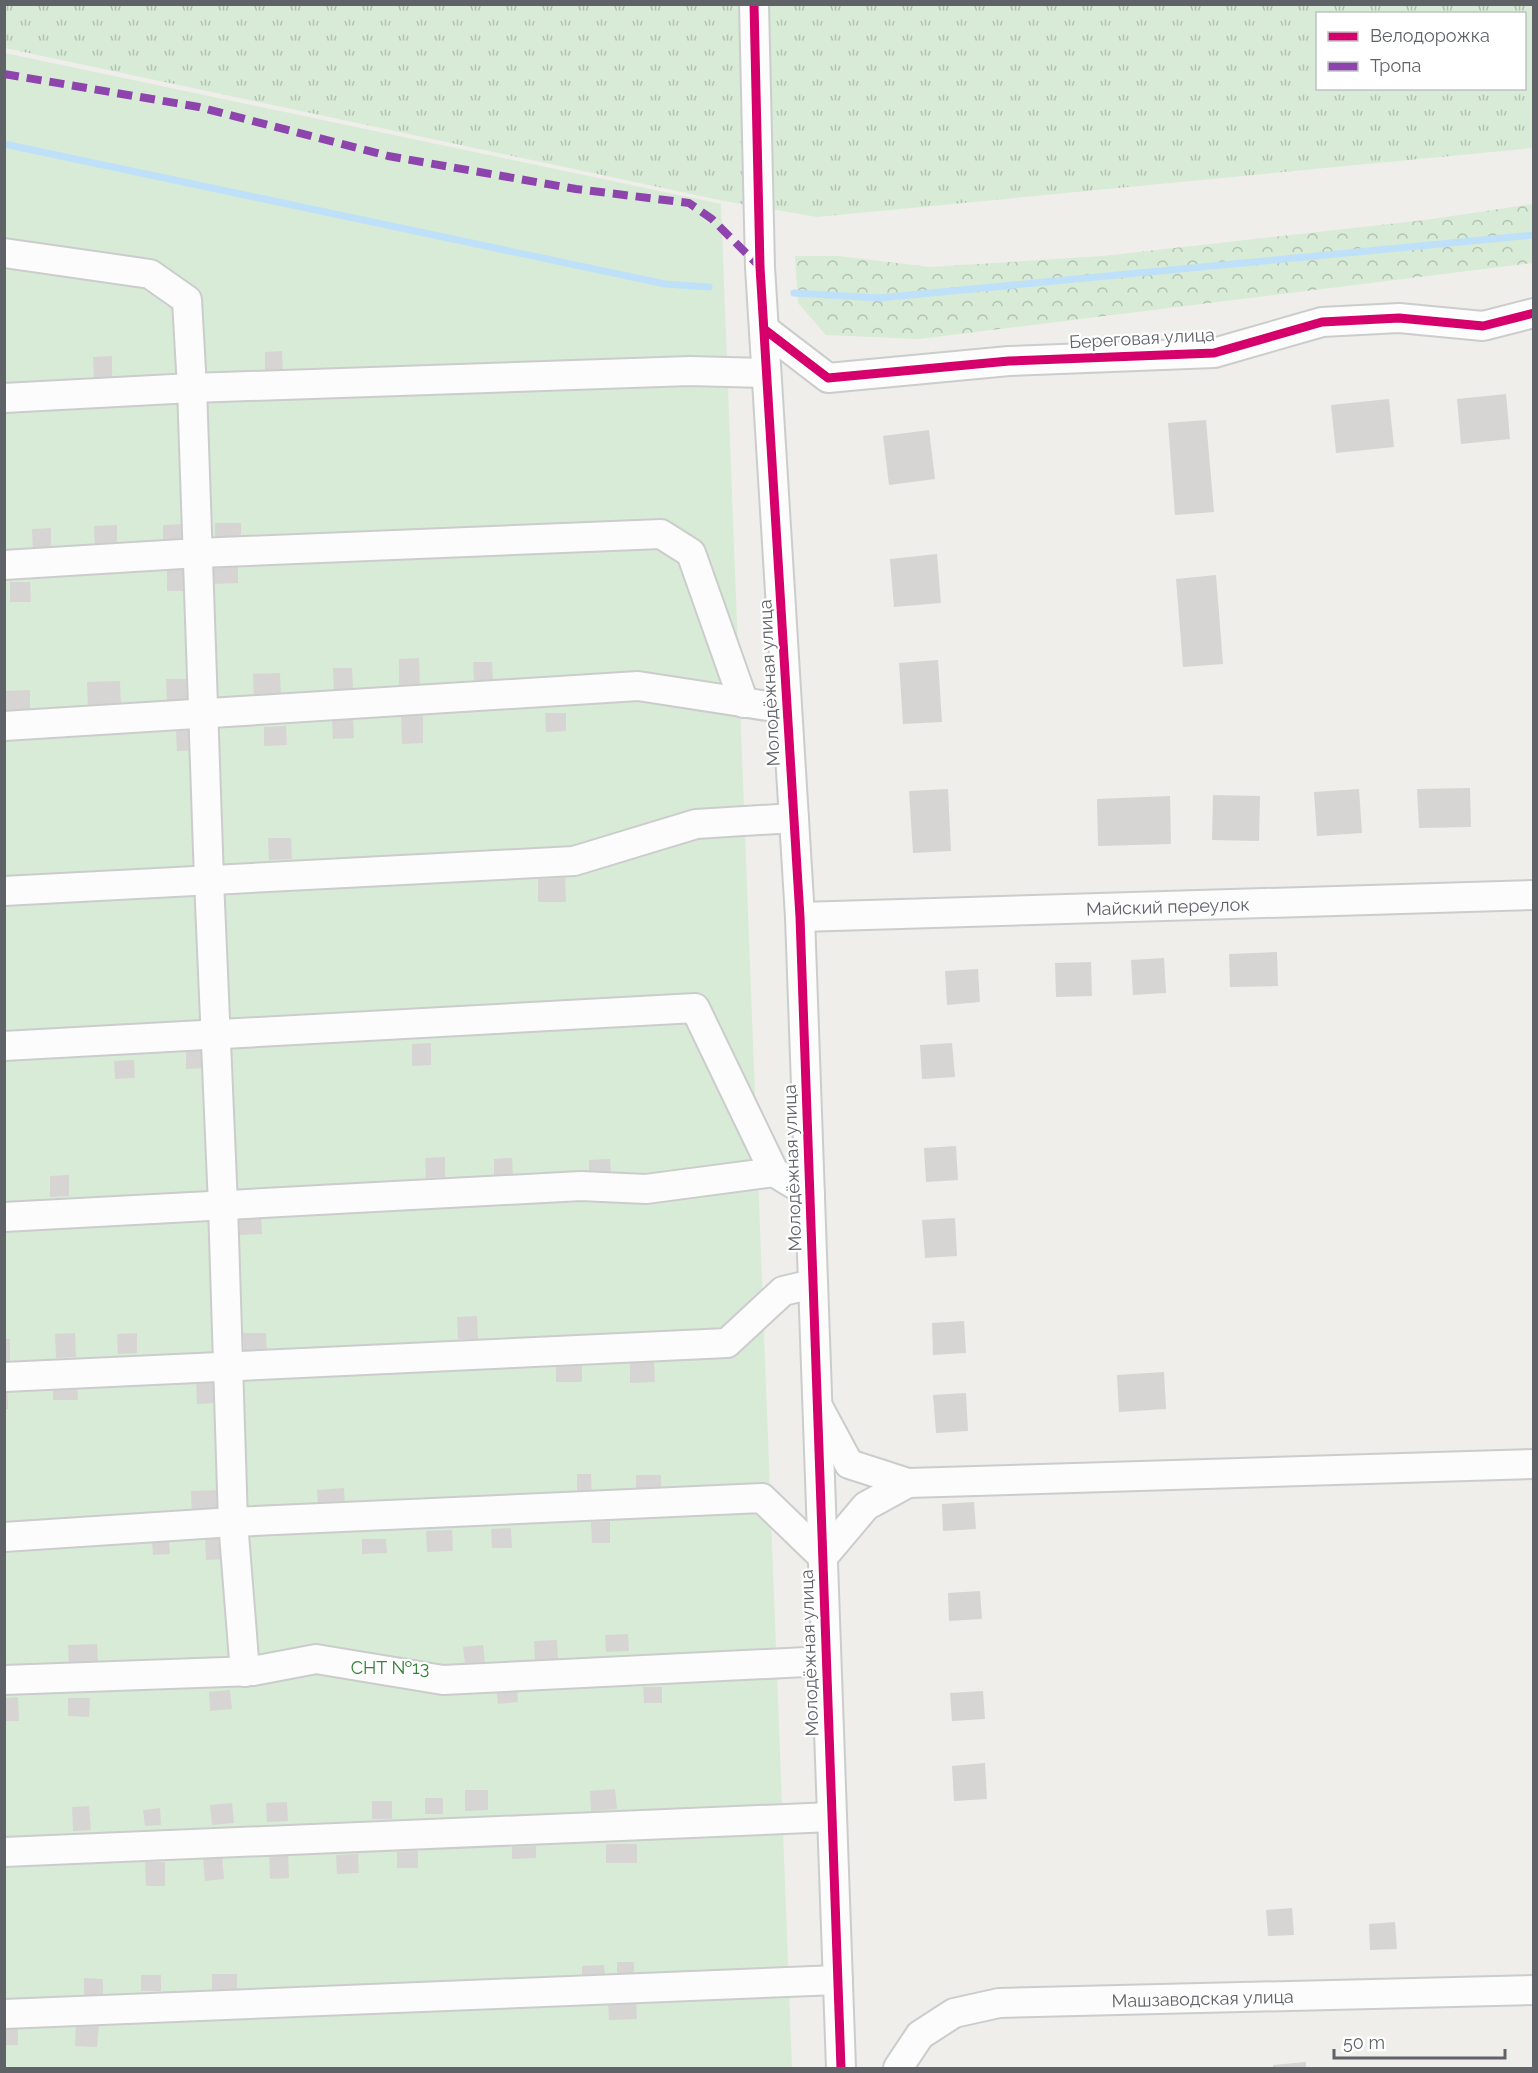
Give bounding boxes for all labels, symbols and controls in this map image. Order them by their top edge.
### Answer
legend [1316,12,1526,90]
text: Велодорожка [1370,25,1490,46]
text: Тропа [1370,55,1421,76]
street label: Береговая улица [1069,324,1215,352]
street label: Молодёжная улица [754,599,784,767]
street label: Майский переулок [1086,893,1250,919]
street label: Молодёжная улица [779,1084,805,1252]
street label: Молодёжная улица [796,1569,822,1737]
park label: СНТ №13 [351,1657,429,1678]
street label: Машзаводская улица [1111,1985,1294,2011]
scale bar [1334,2022,1505,2060]
text: 50 m [1343,2032,1385,2053]

